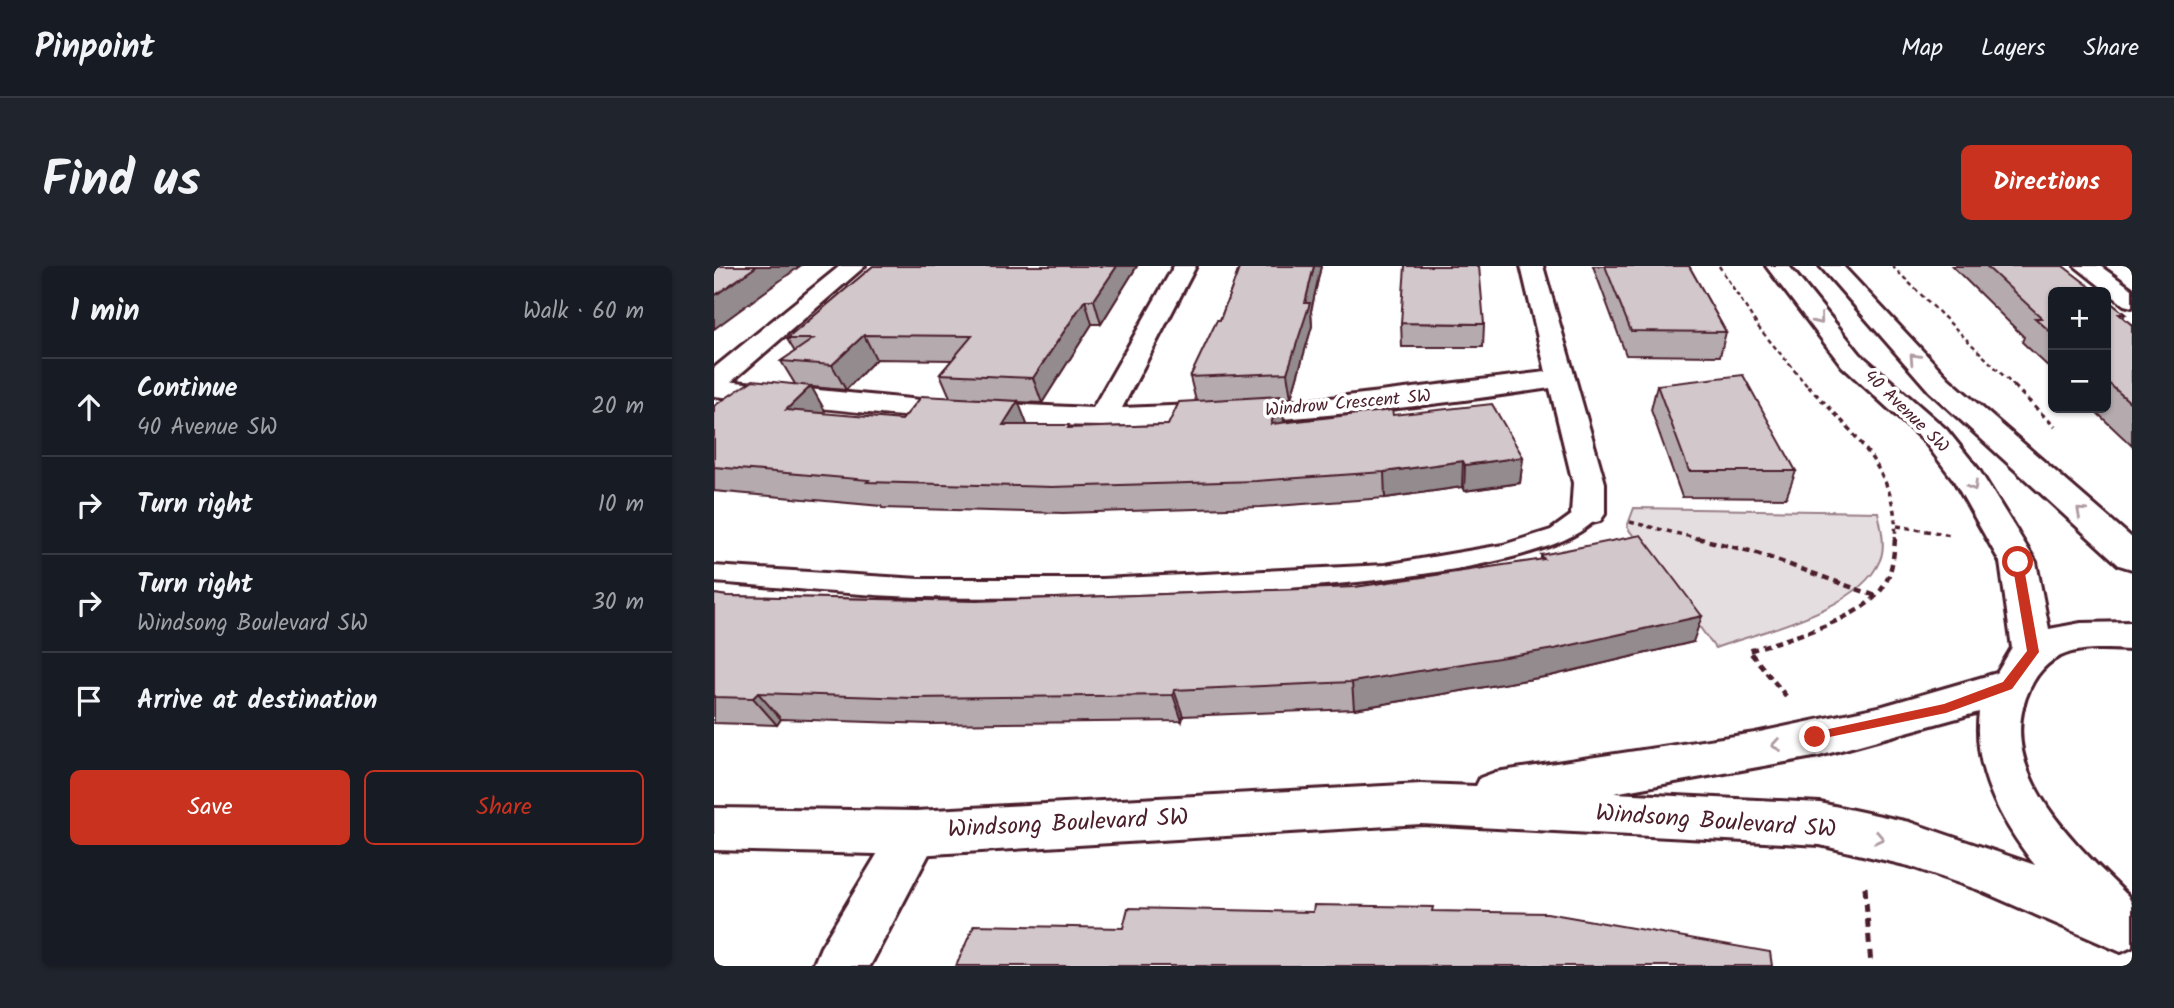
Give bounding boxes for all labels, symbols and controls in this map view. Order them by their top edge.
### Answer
text: Pinpoint [35,22,155,75]
text: Map [1901,29,1943,68]
text: Layers [1981,29,2045,68]
text: Share [2083,29,2139,68]
text: Find us [42,143,200,221]
button: Directions [1961,145,2132,220]
map controls [2048,287,2111,413]
button: + [2048,287,2111,350]
text: 1 min [70,288,140,336]
text: Walk · 60 m [523,294,644,330]
one-way arrow [1811,312,1823,325]
button: − [2048,350,2111,413]
one-way arrow [1909,353,1922,366]
street label: 40 Avenue SW [1856,363,1956,461]
text: Continue [137,368,238,410]
street label: Windrow Crescent SW [1264,382,1432,426]
icon: ahead [70,388,108,426]
text: 20 m [592,389,644,425]
text: 40 Avenue SW [137,410,278,446]
one-way arrow [1965,478,1978,491]
text: Turn right [137,484,253,526]
icon: right [70,486,108,524]
text: 10 m [598,487,644,523]
one-way arrow [2076,508,2089,520]
route start [2002,546,2033,577]
text: Turn right [137,564,253,606]
icon: right [70,584,108,622]
text: 30 m [592,585,644,621]
text: Windsong Boulevard SW [137,606,368,642]
text: Arrive at destination [137,680,377,722]
icon: arrive [70,682,108,720]
route end [1799,721,1830,752]
one-way arrow [1770,737,1782,752]
button: Save [70,770,350,845]
button: Share [364,770,644,845]
street label: Windsong Boulevard SW [1594,794,1838,850]
street label: Windsong Boulevard SW [947,798,1189,850]
one-way arrow [1873,829,1885,844]

